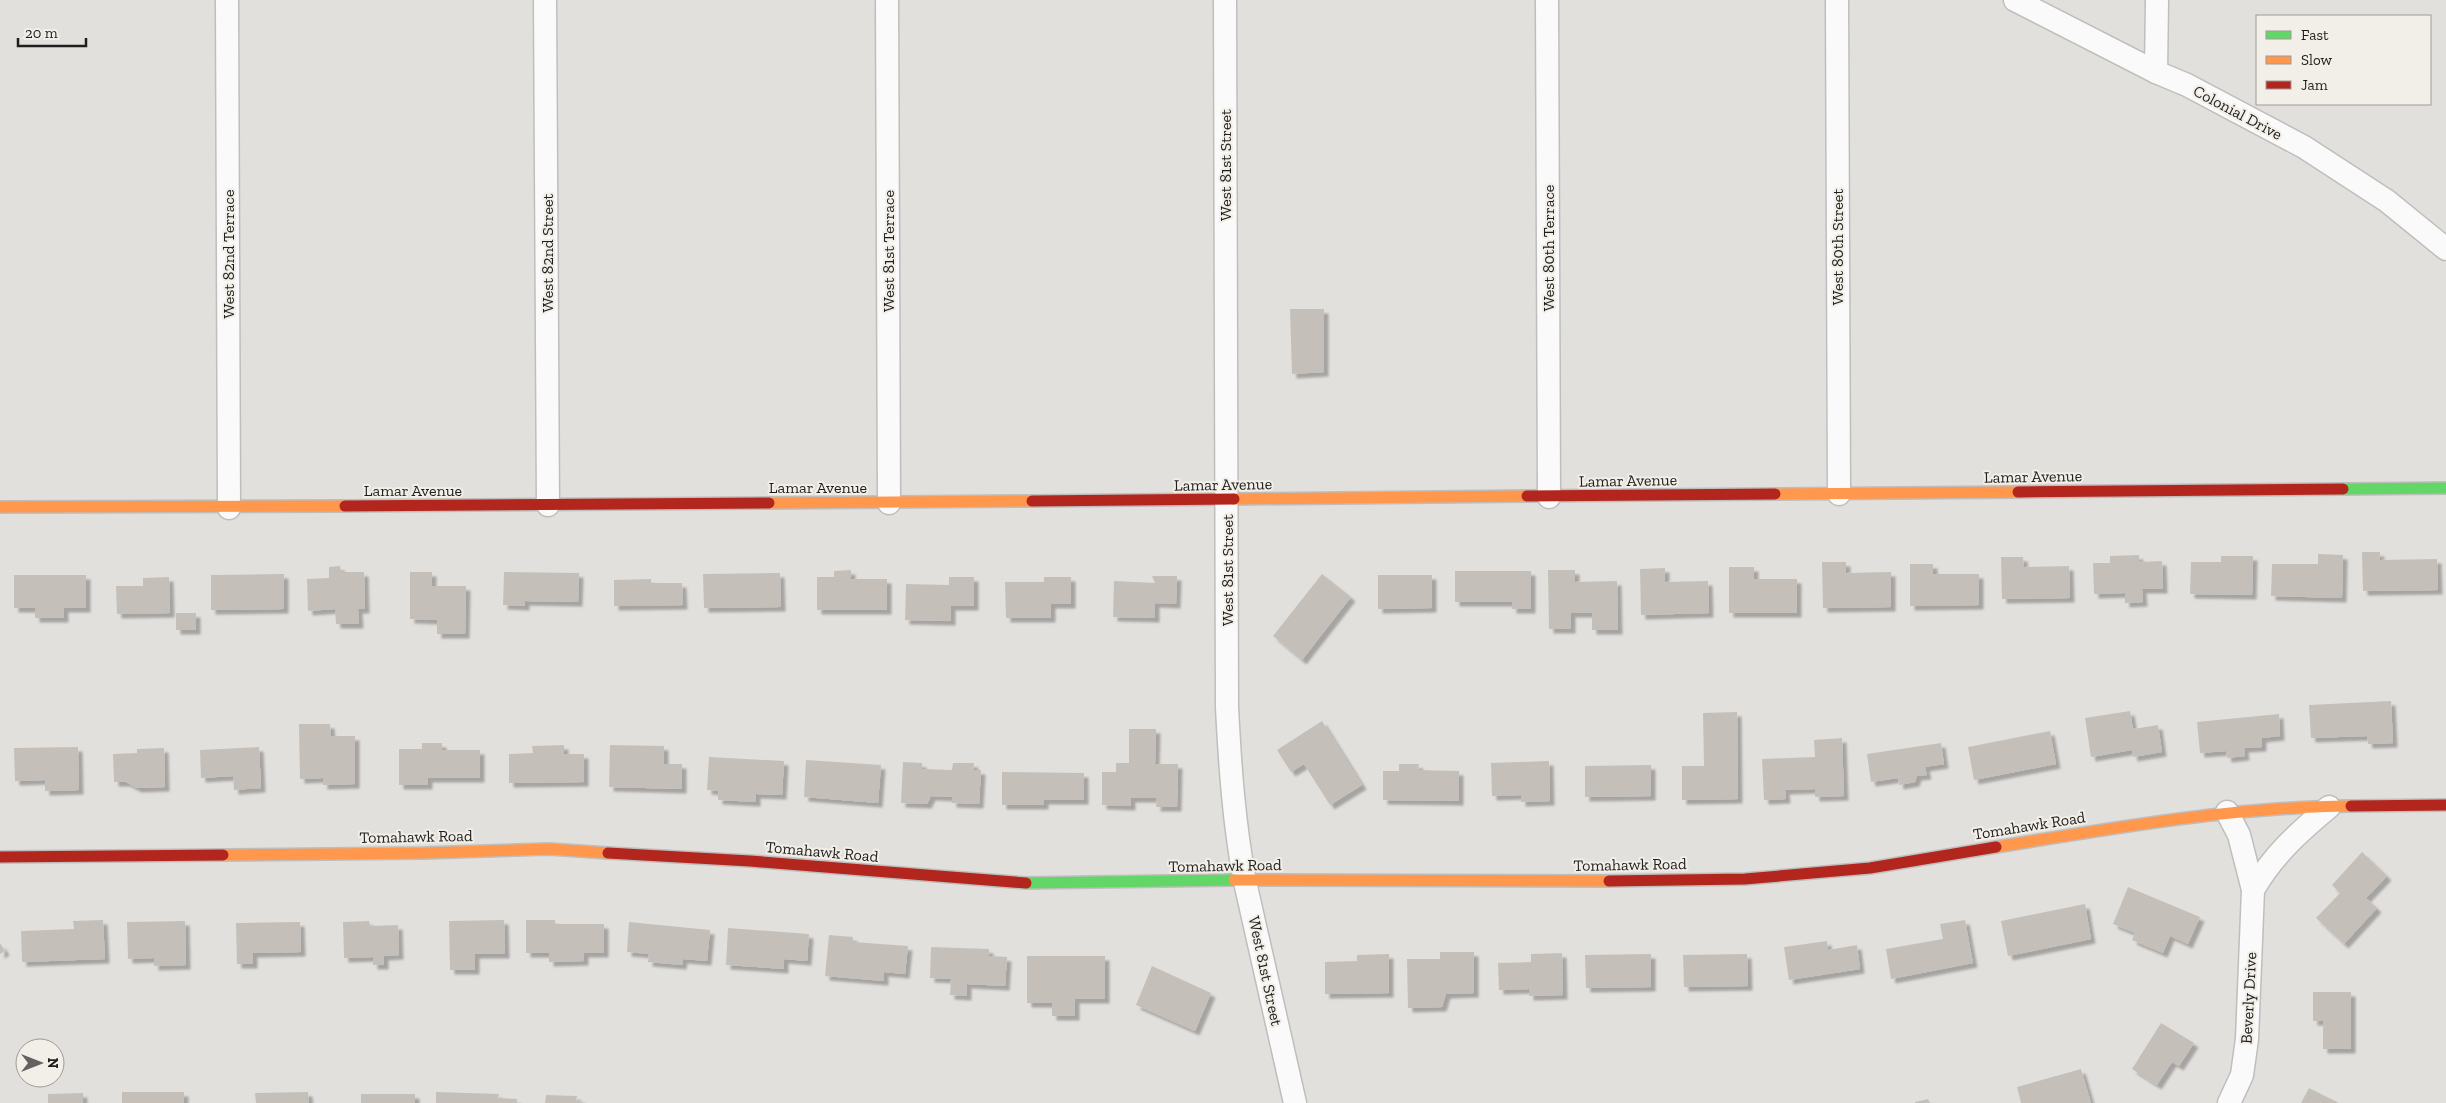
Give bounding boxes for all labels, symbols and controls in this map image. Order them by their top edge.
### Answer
scale bar [18,15,85,47]
legend [2256,15,2431,105]
text: 20 m [25,24,58,42]
text: Fast [2301,26,2329,44]
text: Slow [2301,51,2333,69]
text: Jam [2301,76,2328,94]
street label: Colonial Drive [2190,81,2285,144]
street label: West 81st Street [1216,109,1235,221]
street label: West 80th Terrace [1539,185,1558,311]
street label: West 80th Street [1828,189,1847,305]
street label: West 82nd Terrace [219,190,238,318]
street label: West 81st Terrace [879,190,898,312]
street label: West 82nd Street [538,193,557,312]
street label: Lamar Avenue [1984,466,2082,487]
street label: Lamar Avenue [1579,470,1677,491]
street label: Lamar Avenue [1174,474,1272,495]
street label: Lamar Avenue [769,478,867,497]
street label: Lamar Avenue [364,481,462,500]
street label: West 81st Street [1218,514,1237,626]
street label: Tomahawk Road [1972,807,2087,844]
street label: Tomahawk Road [359,826,473,847]
street label: Tomahawk Road [765,837,880,866]
street label: Tomahawk Road [1573,854,1687,875]
street label: Tomahawk Road [1168,855,1282,876]
street label: West 81st Street [1245,914,1286,1028]
street label: Beverly Drive [2237,952,2260,1044]
north arrow [15,1038,65,1088]
text: N [44,1058,61,1069]

